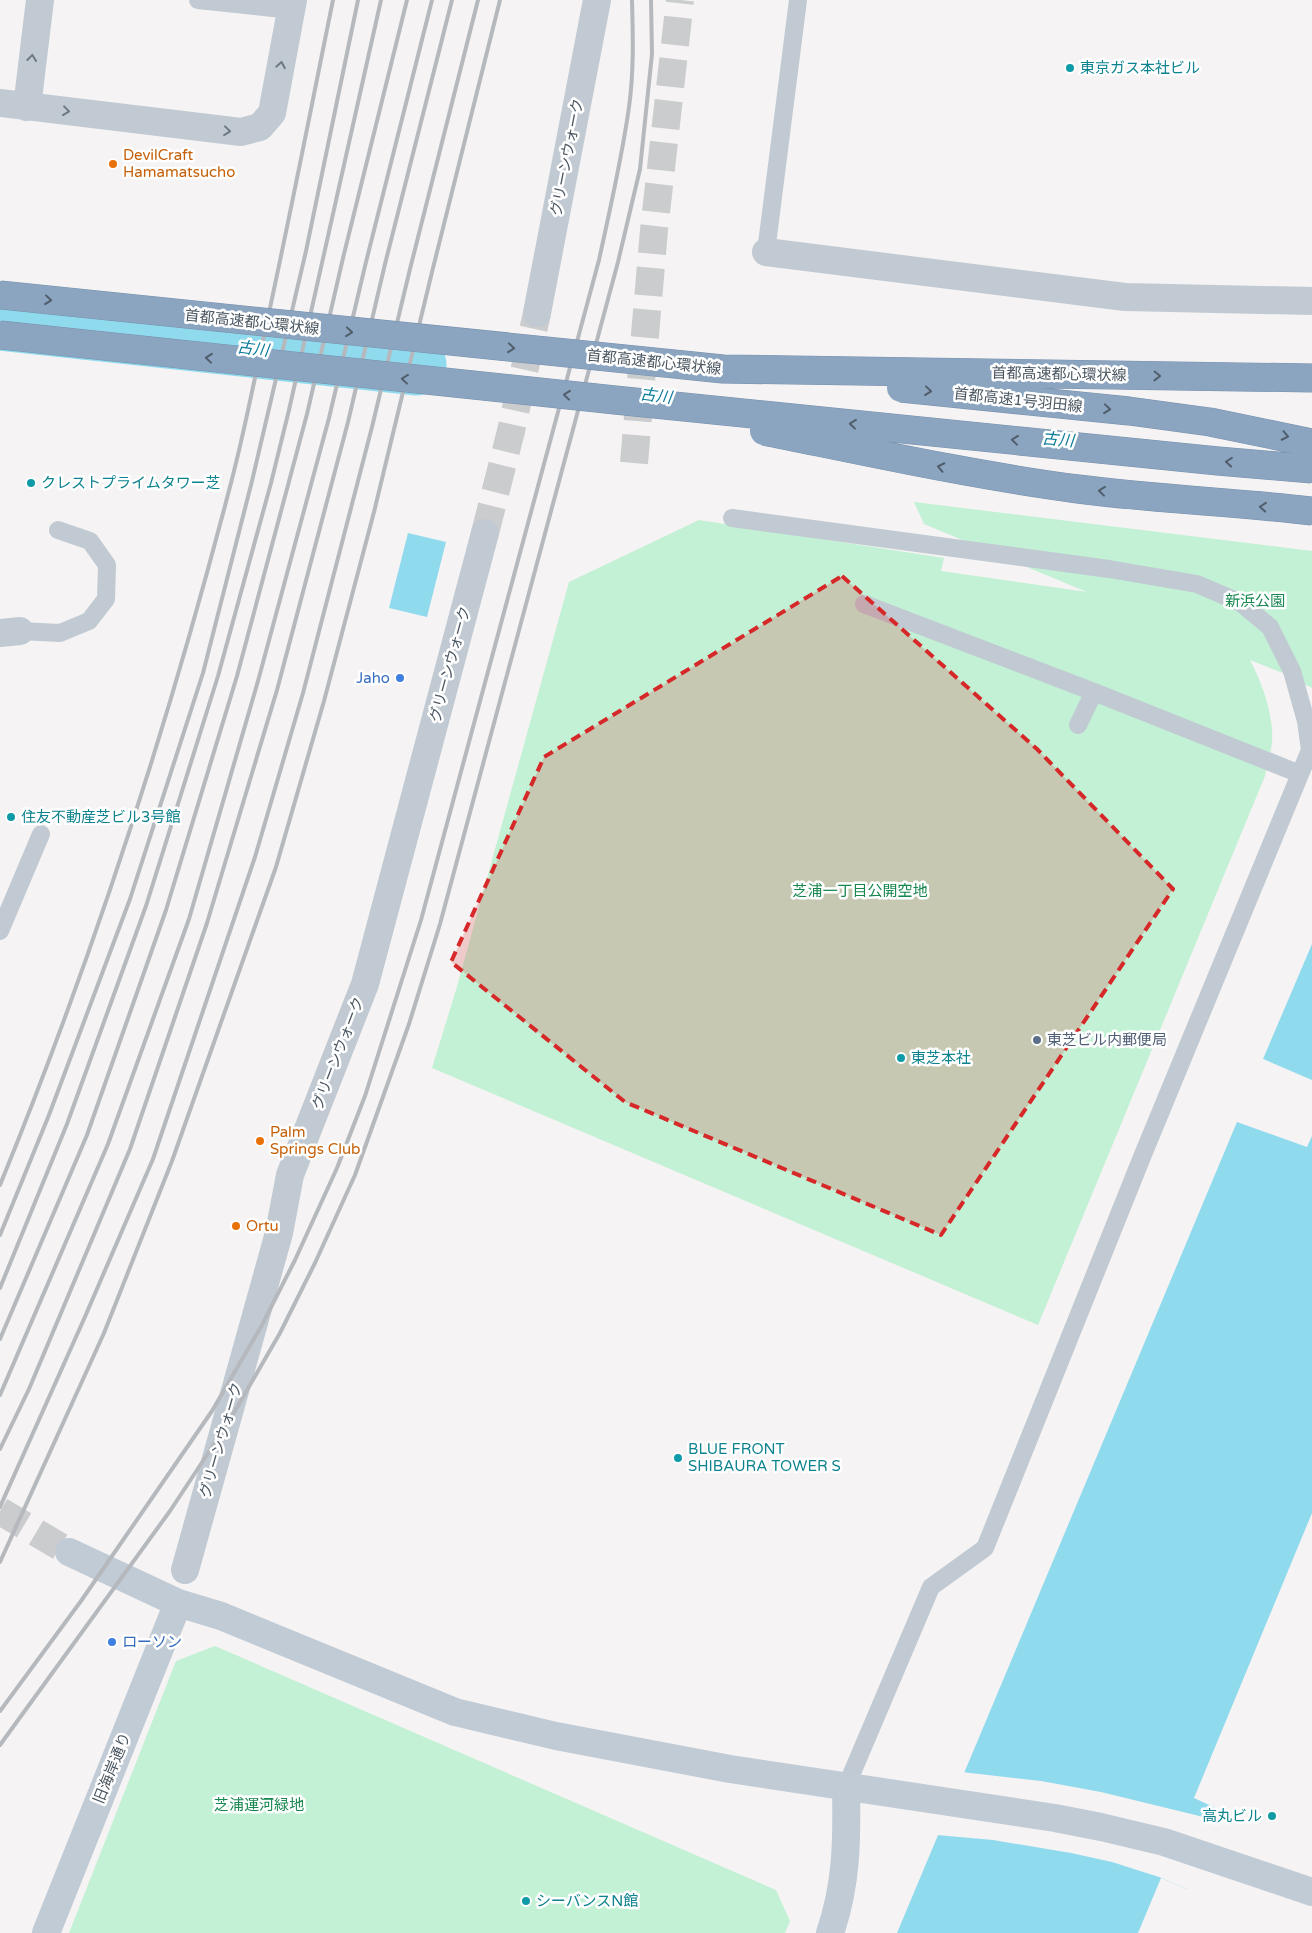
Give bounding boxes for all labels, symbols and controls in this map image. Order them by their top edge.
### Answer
one-way arrow [27,54,37,62]
place label: 東京ガス本社ビル [1080,59,1200,77]
one-way arrow [275,61,285,69]
marker: 東京ガス本社ビル [1064,62,1076,74]
street label: グリーンウォーク [547,97,587,217]
one-way arrow [62,105,70,116]
one-way arrow [223,125,231,136]
place label: DevilCraft Hamamatsucho [123,146,235,181]
marker: DevilCraft Hamamatsucho [107,158,119,170]
one-way arrow [45,294,53,305]
street label: 首都高速都心環状線 [184,306,320,338]
one-way arrow [346,326,354,337]
water label: 古川 [236,337,272,361]
one-way arrow [507,342,515,353]
street label: 首都高速都心環状線 [586,346,722,378]
one-way arrow [204,353,212,364]
street label: 首都高速都心環状線 [991,364,1127,384]
one-way arrow [1154,371,1161,381]
one-way arrow [401,374,409,385]
water label: 古川 [639,384,675,408]
street label: 首都高速1号羽田線 [953,384,1083,416]
one-way arrow [925,385,933,396]
one-way arrow [563,390,571,401]
one-way arrow [1104,403,1112,414]
one-way arrow [849,419,857,430]
water label: 古川 [1041,429,1077,452]
one-way arrow [1281,430,1290,441]
one-way arrow [1010,435,1018,446]
one-way arrow [1224,456,1232,467]
one-way arrow [937,463,945,473]
place label: クレストプライムタワー芝 [41,474,221,492]
marker: クレストプライムタワー芝 [25,477,37,489]
one-way arrow [1097,486,1105,497]
one-way arrow [1259,502,1267,513]
park label: 新浜公園 [1225,592,1285,610]
street label: グリーンウォーク [426,604,474,724]
place label: Jaho [356,669,390,687]
marker: Jaho [394,672,406,684]
place label: 住友不動産芝ビル3号館 [21,808,180,826]
marker: 住友不動産芝ビル3号館 [5,811,17,823]
park label: 芝浦一丁目公開空地 [792,882,928,900]
street label: グリーンウォーク [308,994,368,1112]
place label: 東芝ビル内郵便局 [1047,1031,1167,1049]
marker: 東芝ビル内郵便局 [1031,1034,1043,1046]
place label: 東芝本社 [911,1049,971,1067]
marker: 東芝本社 [895,1052,907,1064]
place label: Palm Springs Club [270,1123,361,1158]
marker: Palm Springs Club [254,1135,266,1147]
place label: Ortu [246,1217,279,1235]
marker: Ortu [230,1220,242,1232]
street label: グリーンウォーク [196,1380,246,1500]
place label: BLUE FRONT SHIBAURA TOWER S [688,1440,841,1475]
marker: BLUE FRONT SHIBAURA TOWER S [672,1452,684,1464]
place label: ローソン [122,1633,182,1651]
marker: ローソン [106,1636,118,1648]
street label: 旧海岸通り [90,1730,134,1806]
park label: 芝浦運河緑地 [214,1796,304,1814]
place label: 高丸ビル [1202,1807,1262,1825]
marker: 高丸ビル [1266,1810,1278,1822]
place label: シーバンスN館 [536,1892,638,1910]
marker: シーバンスN館 [520,1895,532,1907]

